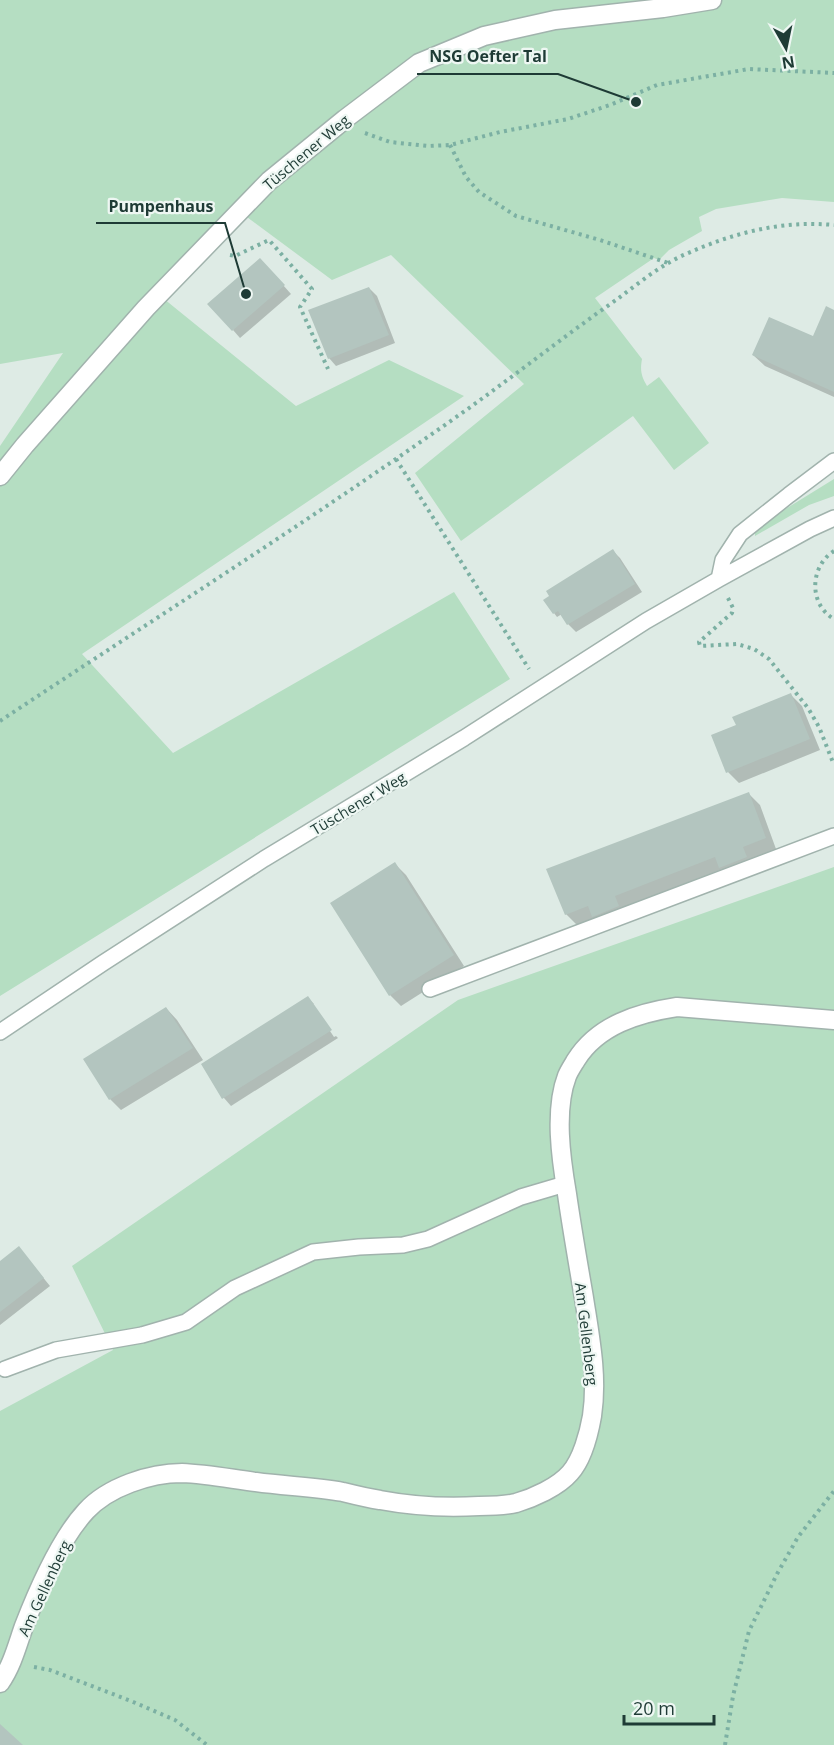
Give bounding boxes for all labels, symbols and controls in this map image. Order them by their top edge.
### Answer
north arrow [756,18,816,78]
callout: NSG Oefter Tal [417,40,558,74]
text: NSG Oefter Tal [429,45,547,67]
text: N [780,51,796,75]
street label: Tüschener Weg [258,110,354,194]
callout: Pumpenhaus [96,189,225,223]
text: Pumpenhaus [108,195,214,217]
street label: Tüschener Weg [307,767,409,839]
street label: Am Gellenberg [571,1281,603,1387]
street label: Am Gellenberg [13,1537,75,1639]
scale bar [624,1688,714,1726]
text: 20 m [633,1696,675,1720]

